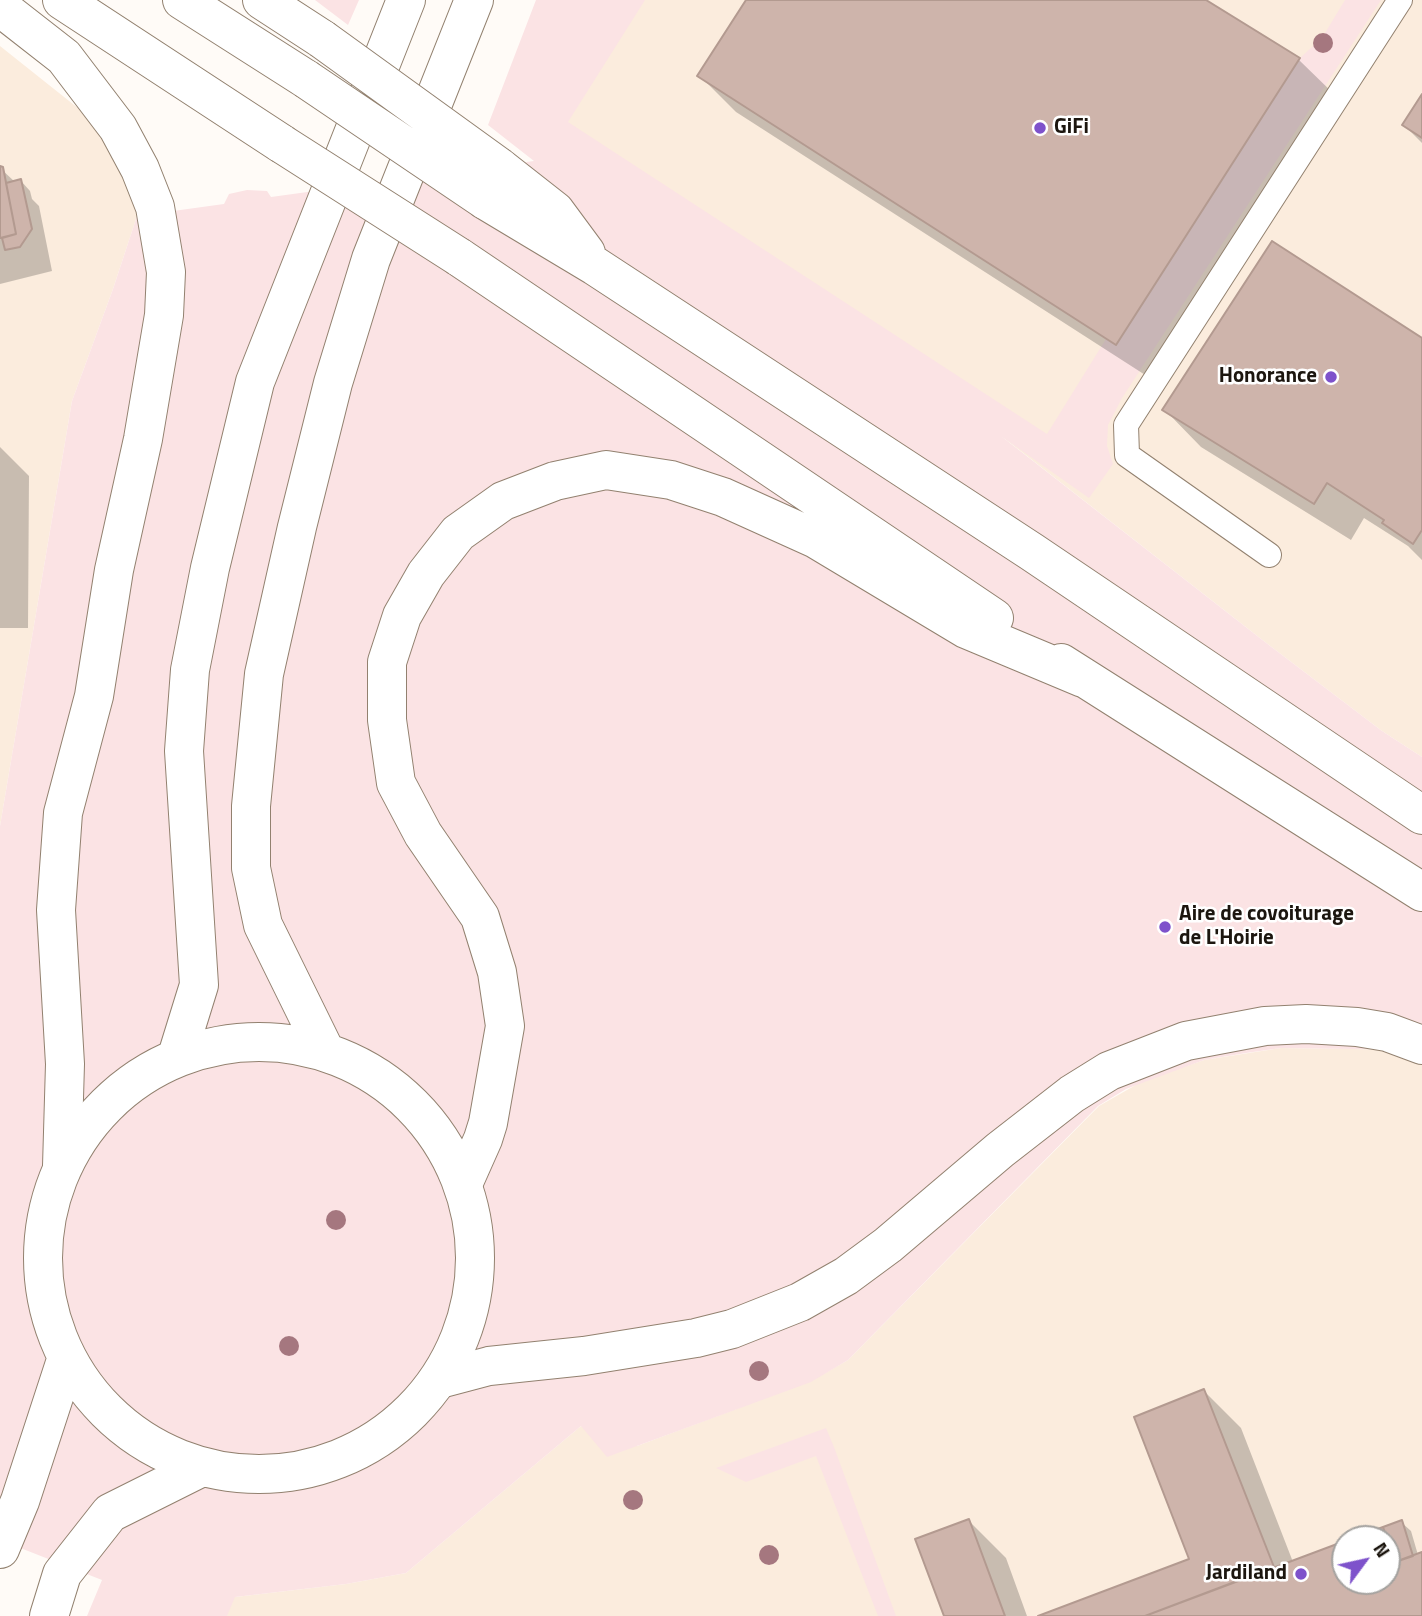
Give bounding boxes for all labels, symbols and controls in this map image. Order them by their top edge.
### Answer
place label: GiFi [1054,115,1089,141]
marker: GiFi [1032,120,1048,136]
place label: Honorance [1219,364,1317,390]
marker: Honorance [1323,369,1339,385]
place label: Aire de covoiturage de L'Hoirie [1179,902,1354,952]
marker: Aire de covoiturage de L'Hoirie [1157,919,1173,935]
north arrow [1331,1525,1401,1595]
text: N [1367,1536,1398,1563]
place label: Jardiland [1206,1561,1287,1587]
marker: Jardiland [1293,1566,1309,1582]

